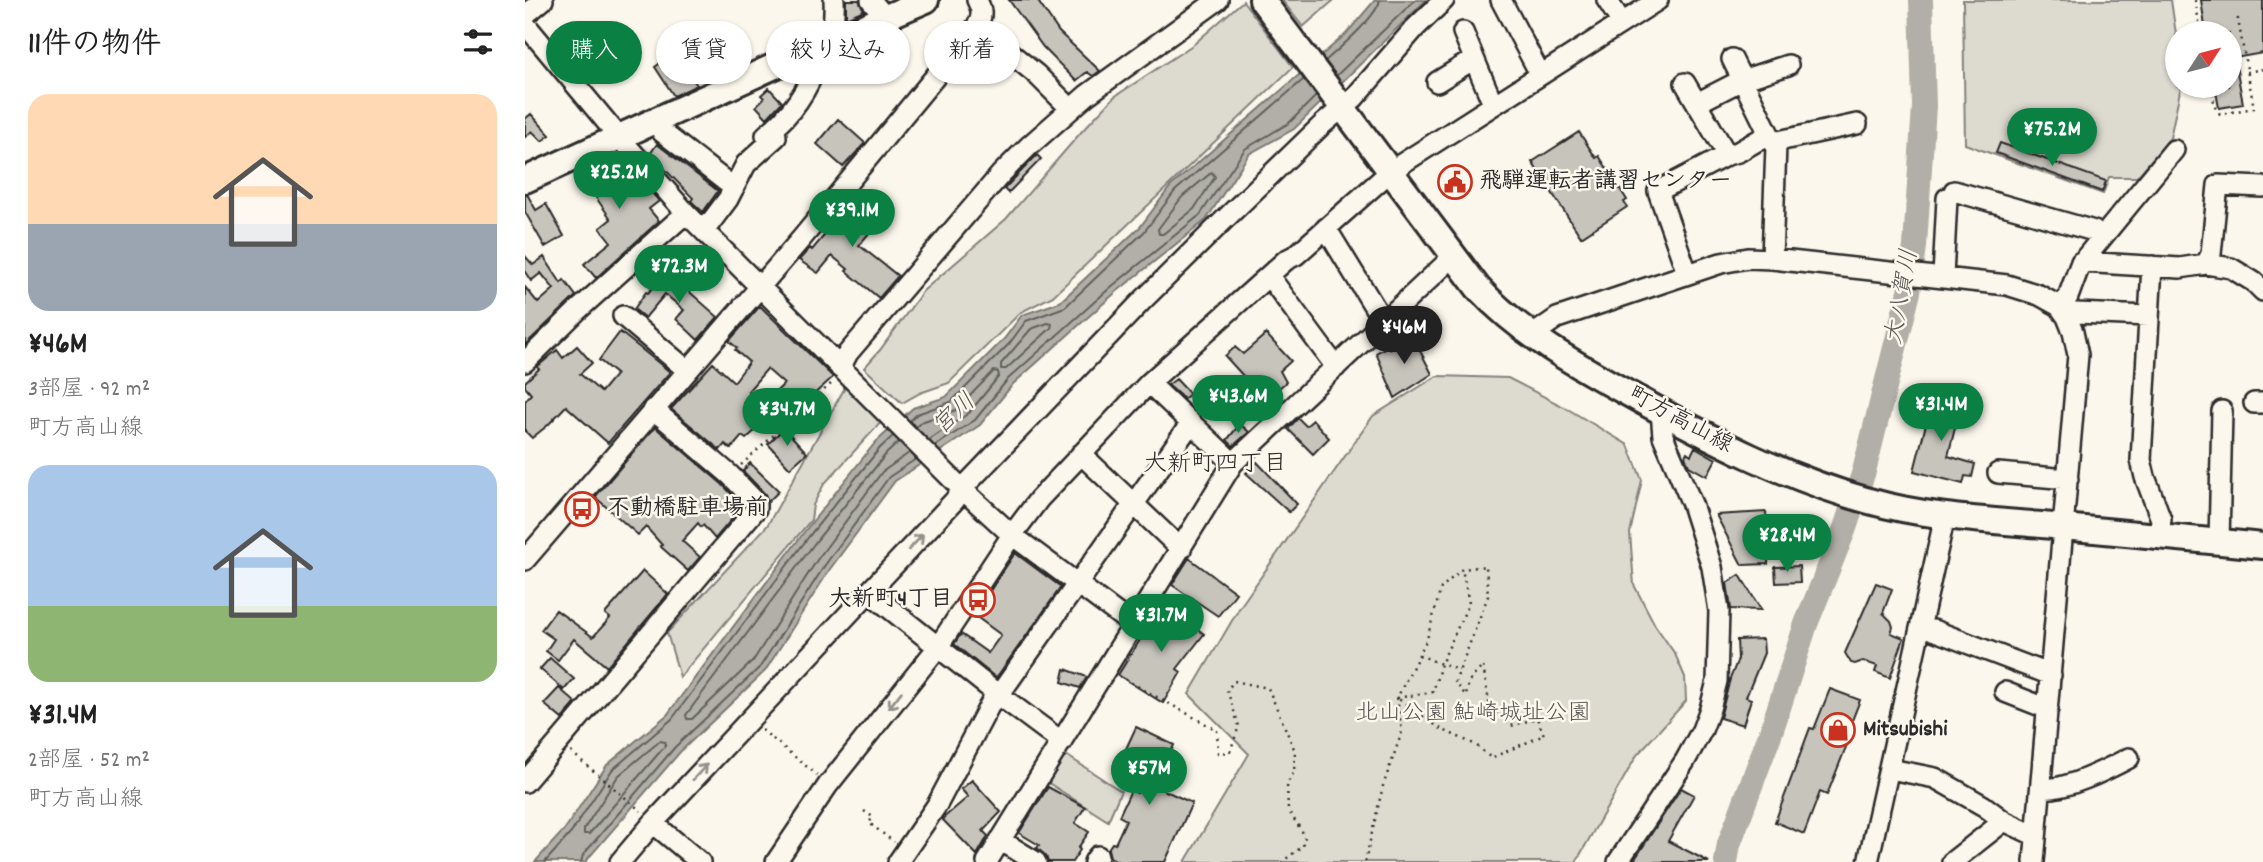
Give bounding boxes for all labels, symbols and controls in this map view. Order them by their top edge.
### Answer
chip: 購入 [546,21,642,84]
chip: 賃貸 [656,21,752,84]
chip: 絞り込み [766,21,910,84]
chip: 新着 [924,21,1020,84]
north arrow [2165,21,2242,98]
map controls [2165,21,2242,98]
icon: filters [459,23,497,61]
text: 11件の物件 [28,25,161,68]
pin: ¥75.2M [1995,108,2109,168]
text: ¥75.2M [2023,114,2081,147]
icon: home [200,139,326,265]
pin: ¥25.2M [562,152,676,211]
text: ¥25.2M [589,157,649,190]
public building icon: 飛騨運転者講習センター [1436,163,1474,201]
place label: 飛騨運転者講習センター [1479,166,1732,199]
pin: ¥39.1M [795,190,909,249]
text: ¥39.1M [825,195,879,228]
pin: ¥72.3M [622,246,736,305]
water label: 大八賀川 [1878,247,1928,347]
text: ¥72.3M [650,251,708,284]
pin: ¥46M [1363,306,1445,366]
text: ¥46M [1381,312,1427,345]
text: ¥46M [28,325,87,368]
text: 3部屋 · 92 m² [28,374,150,407]
pin: ¥43.6M [1181,376,1295,435]
street label: 町方高山線 [1621,379,1739,463]
text: ¥43.6M [1208,381,1268,414]
pin: ¥31.4M [1884,384,1998,443]
water label: 宮川 [926,386,984,444]
pin: ¥34.7M [730,388,844,448]
text: ¥31.4M [1914,389,1968,422]
text: ¥34.7M [759,394,816,427]
text: 町方高山線 [28,413,143,446]
district label: 大新町四丁目 [1143,448,1287,482]
bus stop icon: 不動橋駐車場前 [563,490,601,528]
place label: 不動橋駐車場前 [607,493,768,526]
icon: home [200,510,326,636]
pin: ¥28.4M [1730,514,1844,574]
text: ¥28.4M [1758,520,1816,553]
one-way arrow [908,533,924,551]
bus stop icon: 大新町4丁目 [959,581,997,619]
place label: 大新町4丁目 [828,584,953,617]
pin: ¥31.7M [1104,594,1218,654]
text: ¥31.7M [1135,600,1187,633]
one-way arrow [888,691,903,709]
text: ¥31.4M [28,696,97,739]
park label: 北山公園 鮎崎城址公園 [1355,698,1591,731]
shop icon: Mitsubishi [1819,711,1857,749]
place label: Mitsubishi [1863,714,1948,747]
text: 2部屋 · 52 m² [28,745,150,778]
pin: ¥57M [1108,748,1190,807]
text: ¥57M [1127,753,1171,786]
one-way arrow [691,764,708,781]
text: 町方高山線 [28,784,143,817]

